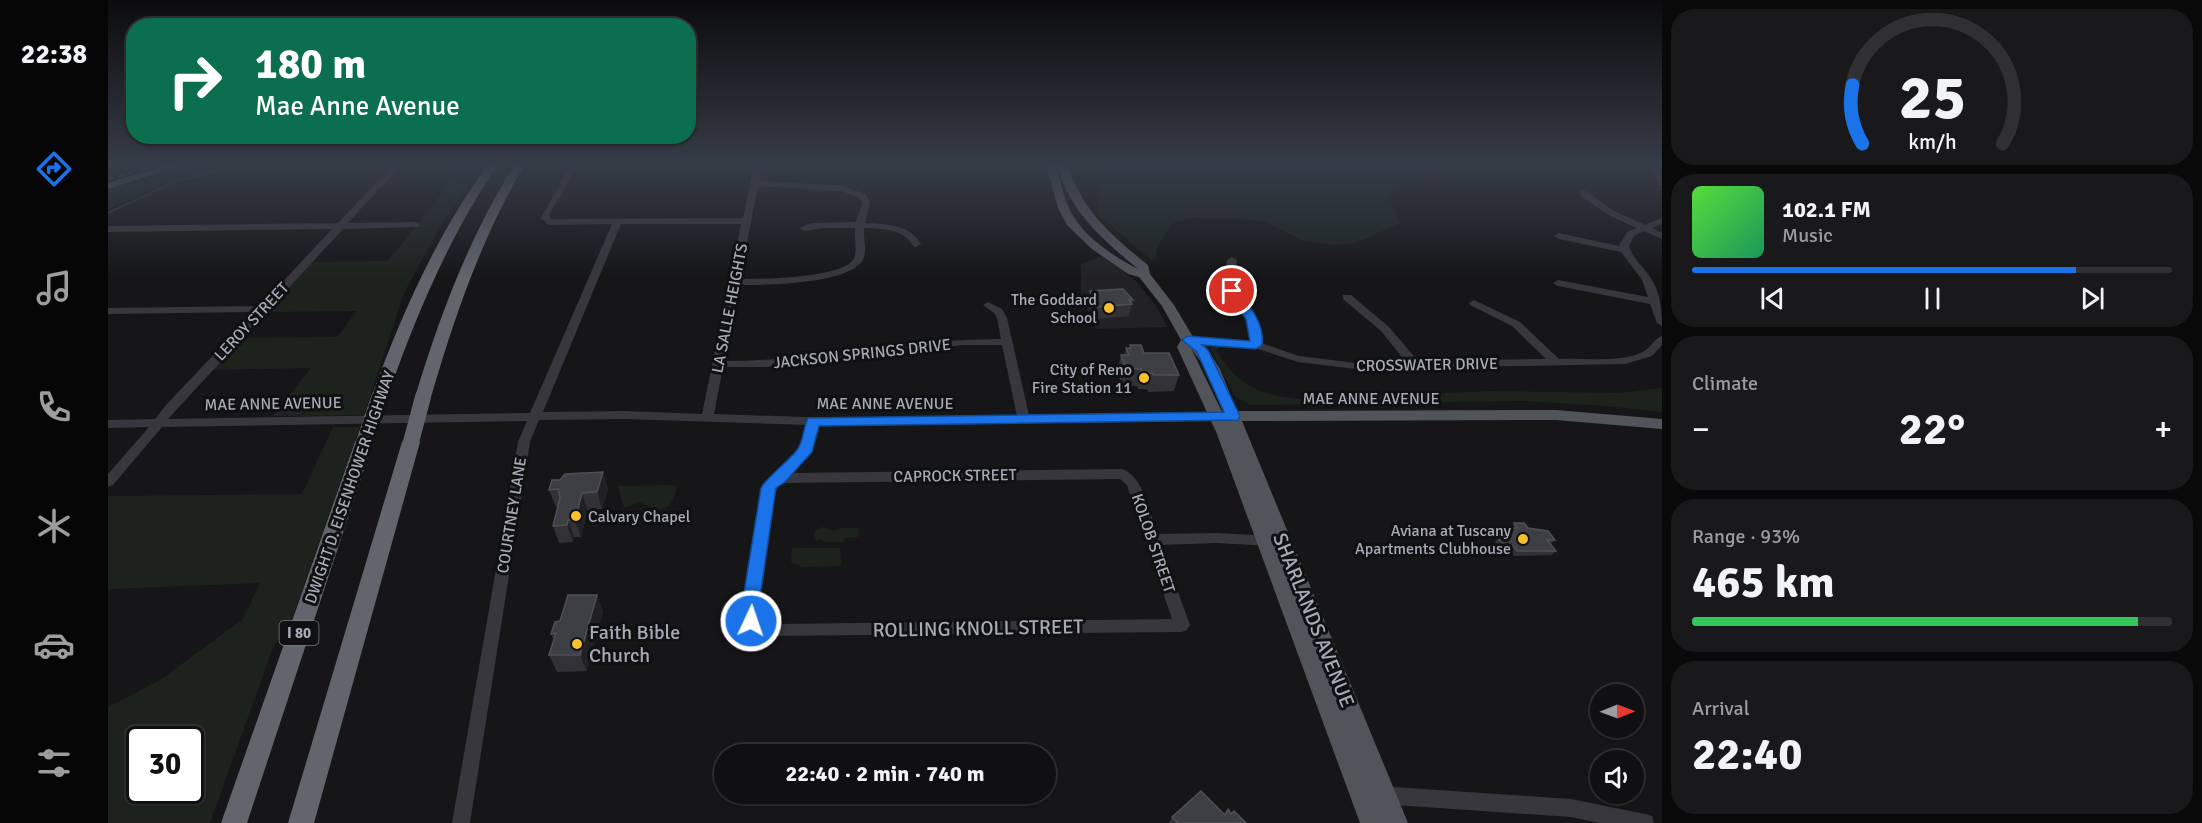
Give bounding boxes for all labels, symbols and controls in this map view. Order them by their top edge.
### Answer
text: 22:38 [21,38,87,71]
text: 180 m [255,39,366,90]
icon: right [156,42,234,120]
text: 25 [1898,59,1966,136]
text: Mae Anne Avenue [255,90,460,123]
text: km/h [1908,129,1956,155]
icon: directions [33,148,75,190]
text: 102.1 FM [1782,196,1871,223]
text: Music [1782,223,1833,248]
street label: LA SALLE HEIGHTS [708,242,752,375]
pin [1206,265,1257,316]
icon: music [33,267,75,309]
icon: arrive [1215,274,1248,307]
street label: LEROY STREET [210,278,293,365]
icon: previous [1756,282,1789,315]
icon: pause [1916,282,1949,315]
icon: next [2076,282,2109,315]
place label: The Goddard School [1011,290,1097,328]
marker: The Goddard School [1102,301,1116,315]
street label: JACKSON SPRINGS DRIVE [772,335,952,373]
street label: CROSSWATER DRIVE [1356,354,1498,376]
place label: City of Reno Fire Station 11 [1032,360,1132,398]
street label: DWIGHT D. EISENHOWER HIGHWAY [301,368,399,606]
marker: City of Reno Fire Station 11 [1137,371,1151,385]
text: Climate [1692,371,1758,396]
icon: phone [33,386,75,428]
street label: MAE ANNE AVENUE [1302,389,1440,409]
street label: MAE ANNE AVENUE [204,393,342,415]
street label: MAE ANNE AVENUE [816,394,954,414]
text: 22° [1899,402,1965,457]
text: − [1692,409,1710,450]
text: + [2154,409,2172,450]
street label: COURTNEY LANE [493,456,531,575]
street label: CAPROCK STREET [893,465,1017,487]
street label: KOLOB STREET [1127,491,1179,596]
icon: climate [33,505,75,547]
place label: Calvary Chapel [588,507,691,527]
marker: Calvary Chapel [569,509,583,523]
place label: Aviana at Tuscany Apartments Clubhouse [1355,521,1512,559]
text: Range · 93% [1692,524,1800,549]
street label: SHARLANDS AVENUE [1267,529,1360,711]
marker: Aviana at Tuscany Apartments Clubhouse [1516,532,1530,546]
text: 465 km [1692,555,1835,610]
position arrow [719,589,783,653]
street label: ROLLING KNOLL STREET [873,614,1084,643]
place label: Faith Bible Church [589,620,680,668]
road number: I 80 [280,621,318,645]
icon: car [33,624,75,666]
marker: Faith Bible Church [570,637,584,651]
north arrow [1590,684,1644,738]
map controls [1590,684,1644,804]
text: Arrival [1692,696,1750,721]
speed limit sign: 30 [126,726,204,804]
text: 22:40 [1692,727,1802,782]
icon: filters [33,742,75,784]
button: sound [1590,750,1644,804]
text: 22:40 · 2 min · 740 m [785,760,985,787]

